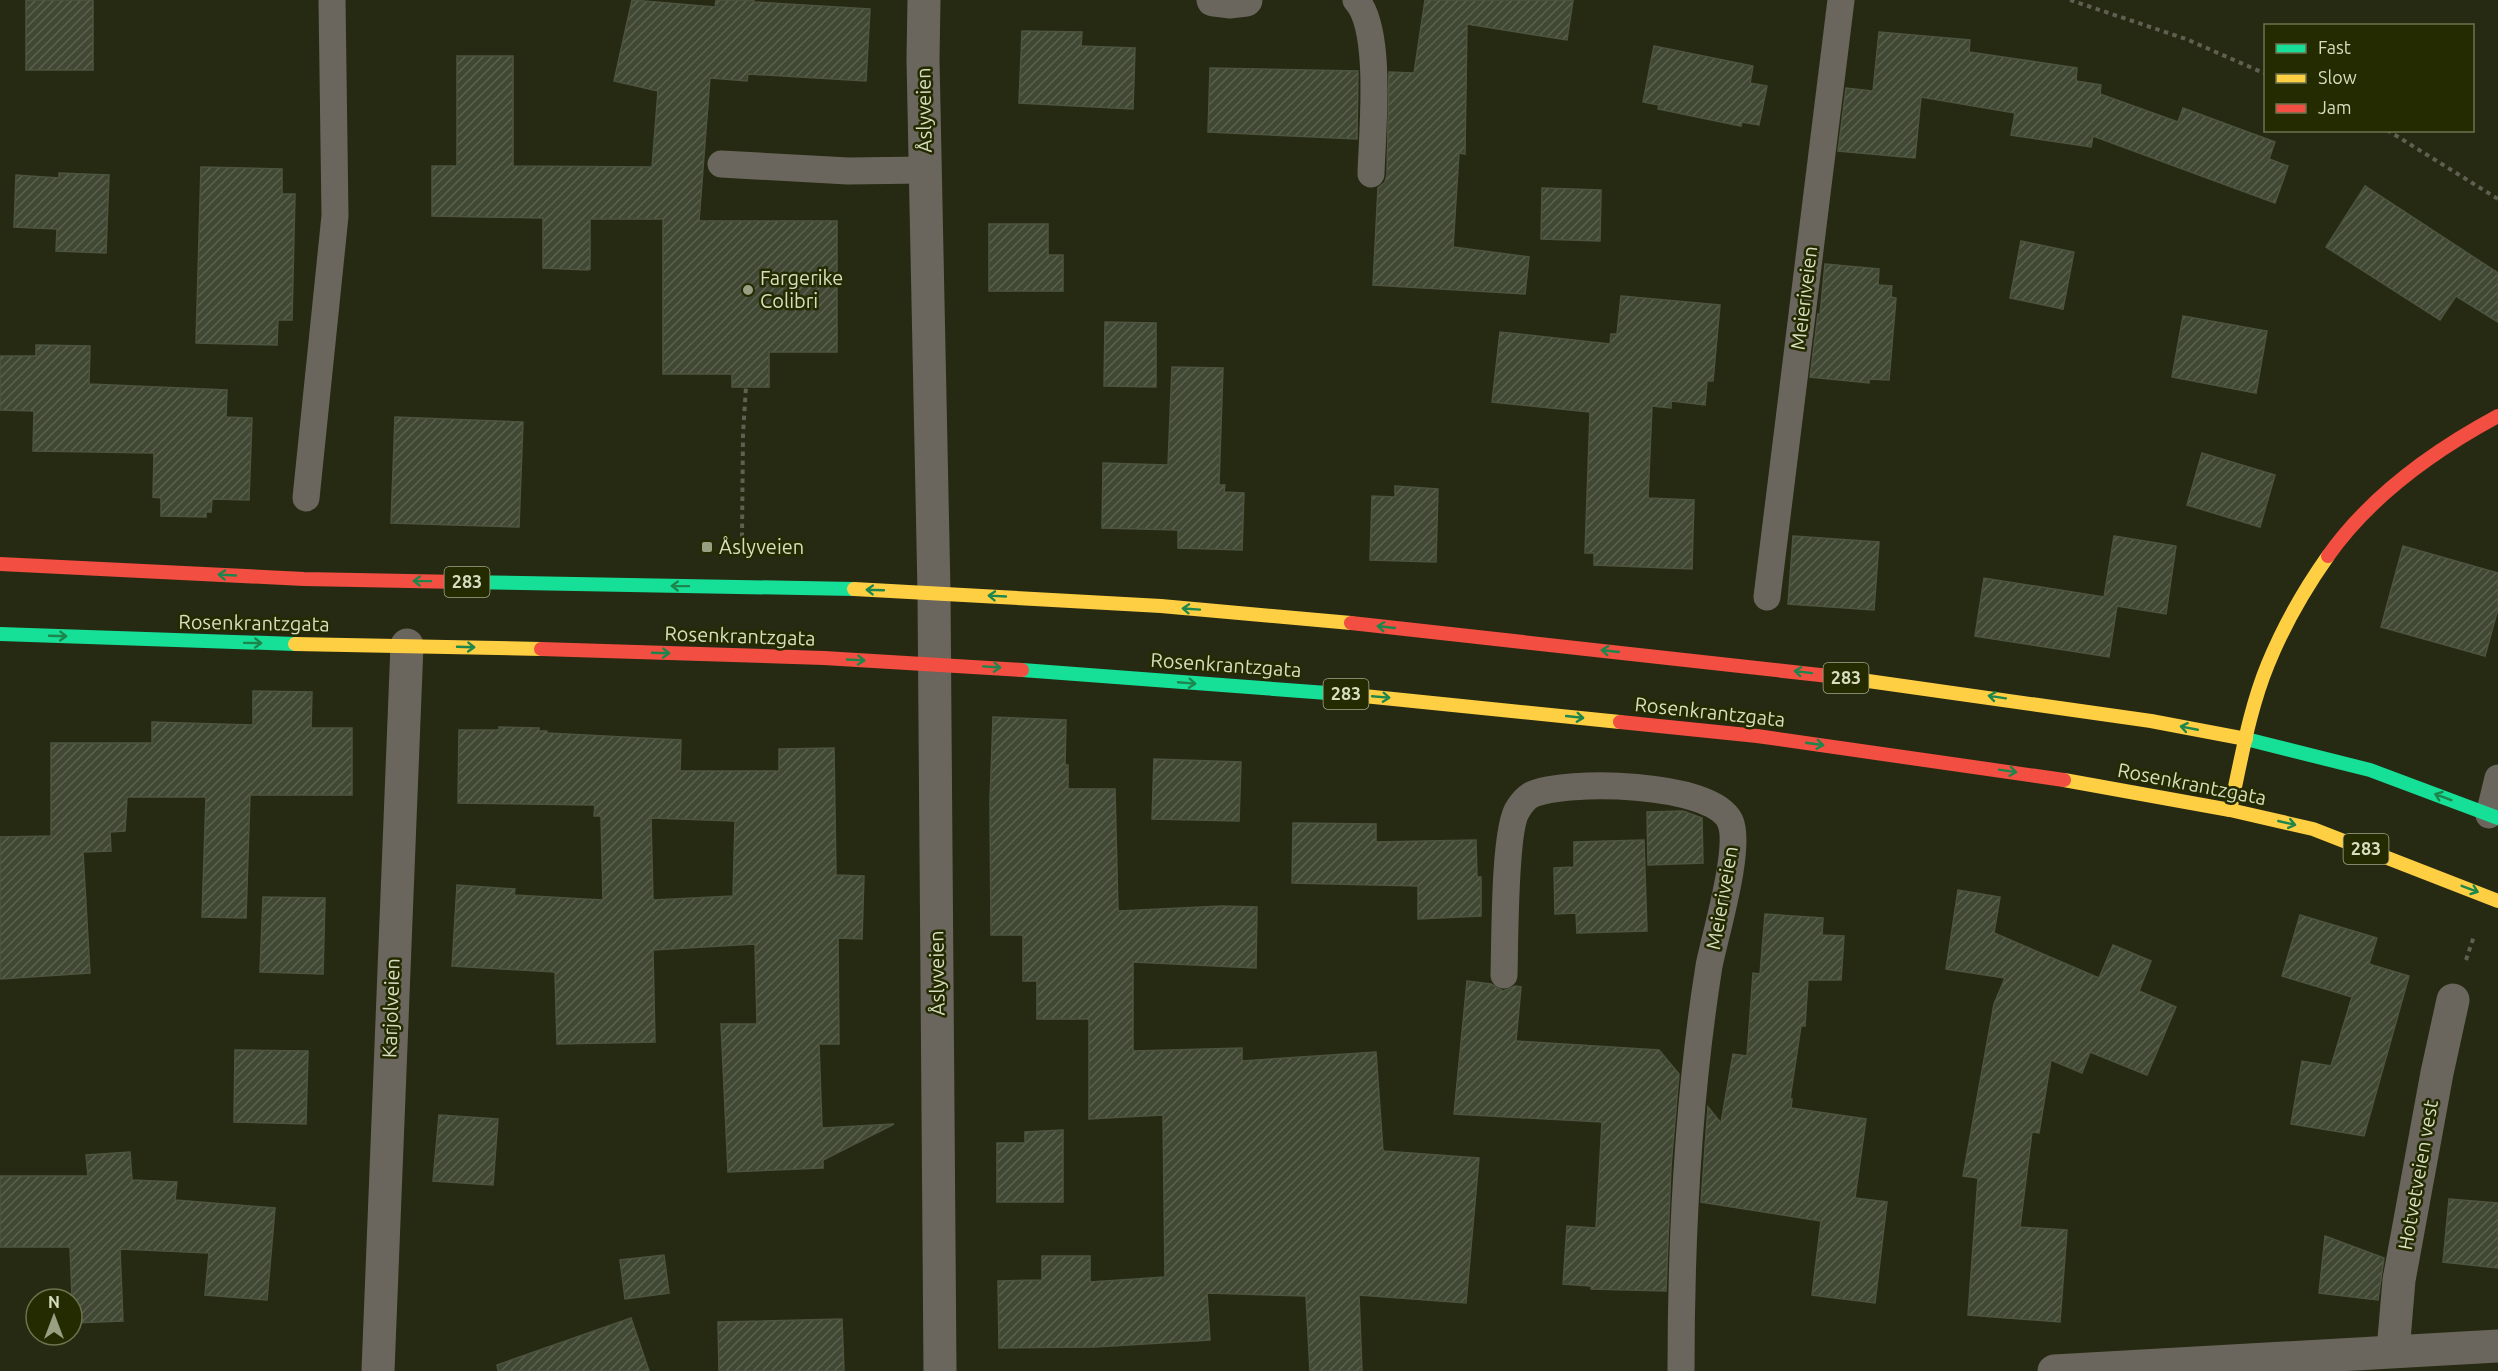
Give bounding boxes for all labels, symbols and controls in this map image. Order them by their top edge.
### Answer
legend [2264,24,2474,132]
text: Fast [2318,37,2351,57]
street label: Åslyveien [911,67,936,153]
text: Slow [2318,67,2357,87]
text: Jam [2318,97,2352,117]
street label: Meieriveien [1786,245,1821,351]
place label: Fargerike Colibri [760,266,843,312]
marker: Fargerike Colibri [741,283,755,297]
place label: Åslyveien [719,535,804,558]
marker: Åslyveien [700,540,714,554]
road number: 283 [444,567,490,597]
one-way arrow [218,570,238,581]
one-way arrow [413,575,433,587]
one-way arrow [671,580,691,591]
one-way arrow [866,584,886,595]
one-way arrow [987,590,1007,601]
one-way arrow [1182,603,1202,614]
street label: Rosenkrantzgata [178,610,330,635]
street label: Rosenkrantzgata [664,621,816,650]
one-way arrow [1376,621,1396,632]
one-way arrow [48,631,68,642]
one-way arrow [243,637,263,649]
one-way arrow [455,641,475,653]
one-way arrow [1600,645,1620,656]
one-way arrow [650,647,670,659]
street label: Rosenkrantzgata [1150,648,1302,681]
one-way arrow [845,654,865,665]
one-way arrow [982,662,1002,673]
road number: 283 [1824,663,1868,693]
one-way arrow [1794,667,1814,678]
one-way arrow [1176,678,1196,689]
road number: 283 [1324,679,1368,709]
one-way arrow [1371,692,1391,703]
street label: Rosenkrantzgata [1634,692,1787,731]
one-way arrow [1987,692,2007,703]
one-way arrow [1565,712,1585,723]
one-way arrow [2180,723,2199,734]
one-way arrow [1805,738,1825,749]
street label: Rosenkrantzgata [2116,758,2269,809]
one-way arrow [1998,766,2018,777]
one-way arrow [2435,791,2453,802]
one-way arrow [2277,818,2296,830]
road number: 283 [2344,834,2388,864]
street label: Meieriveien [1701,844,1742,952]
one-way arrow [2460,884,2479,895]
street label: Åslyveien [924,930,949,1016]
street label: Karjolveien [377,958,404,1058]
street label: Hotvetveien vest [2393,1098,2442,1252]
north arrow [24,1287,84,1347]
text: N [48,1293,60,1311]

